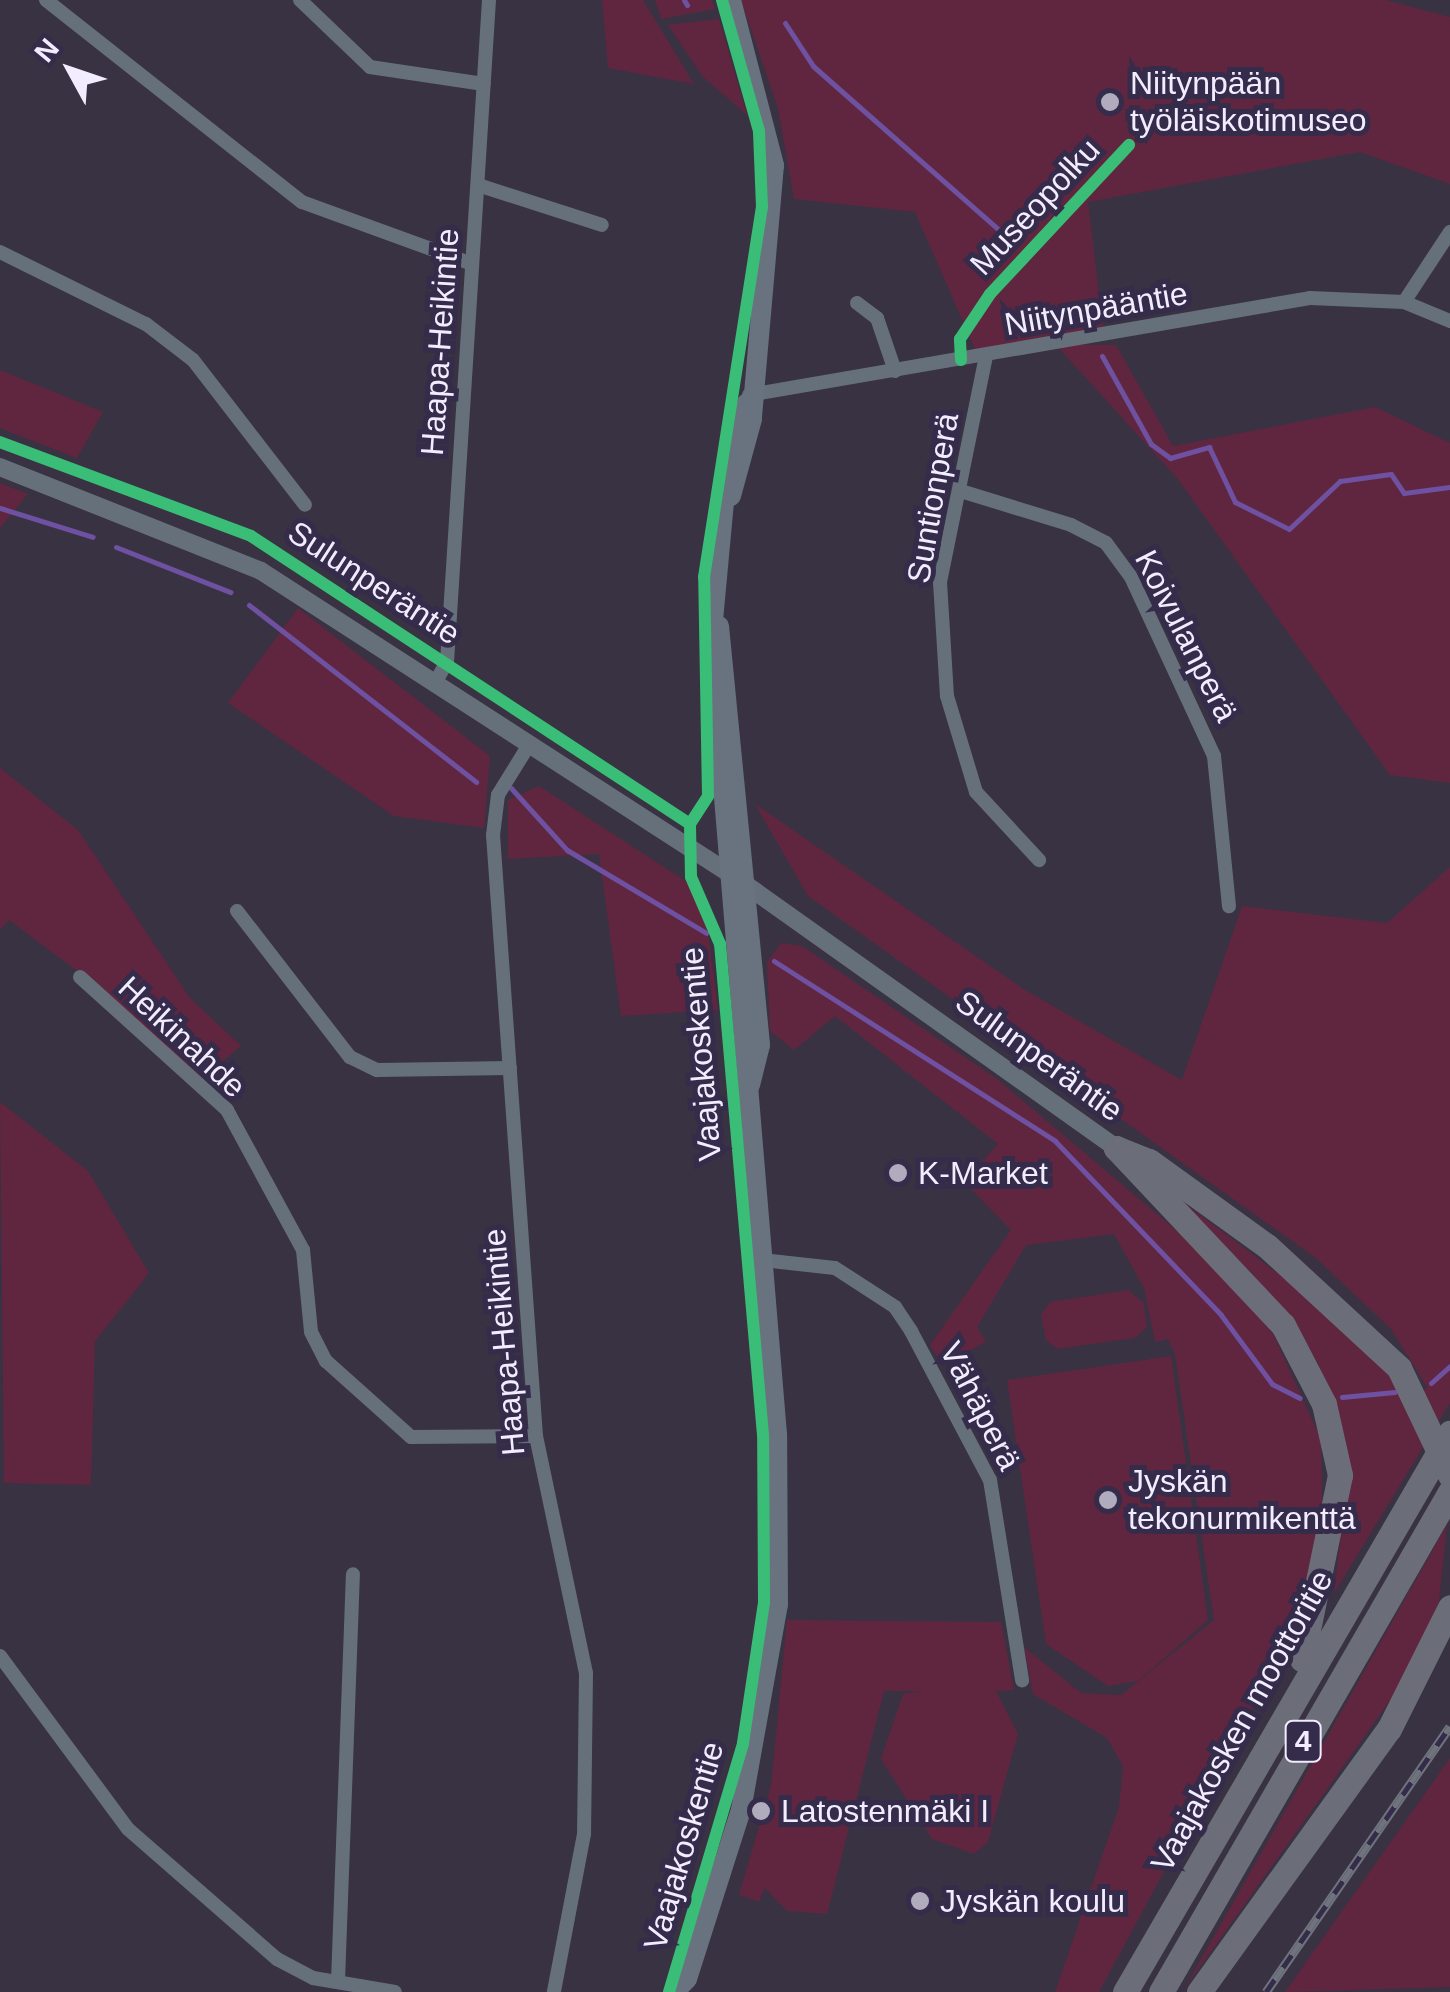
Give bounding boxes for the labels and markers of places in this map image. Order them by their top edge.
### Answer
place label: Niitynpään työläiskotimuseo [1130,65,1367,140]
marker: Niitynpään työläiskotimuseo [1099,91,1121,113]
place label: K-Market [918,1154,1048,1192]
marker: K-Market [887,1162,909,1184]
place label: Jyskän tekonurmikenttä [1128,1463,1356,1538]
marker: Jyskän tekonurmikenttä [1097,1489,1119,1511]
place label: Latostenmäki I [781,1792,989,1830]
marker: Latostenmäki I [750,1800,772,1822]
place label: Jyskän koulu [940,1882,1125,1920]
marker: Jyskän koulu [909,1890,931,1912]

